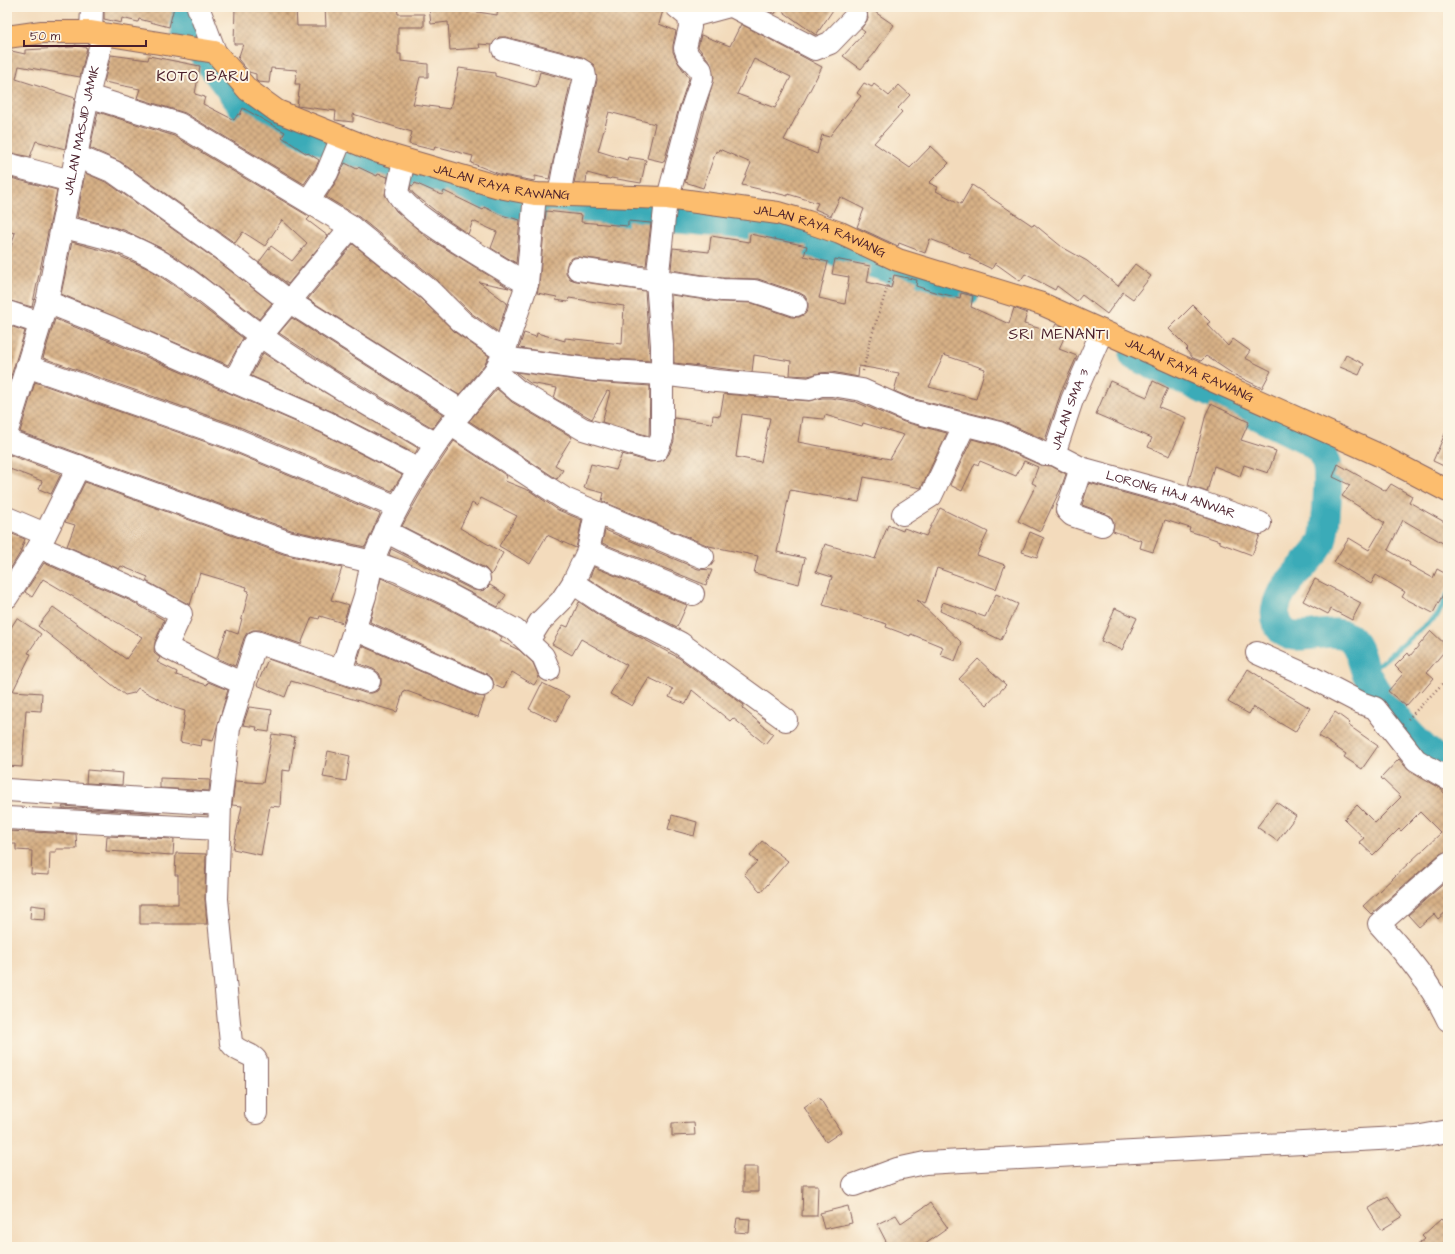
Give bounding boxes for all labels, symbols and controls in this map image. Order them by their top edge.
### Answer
scale bar [24,22,146,48]
text: 50 m [30,28,61,45]
street label: JALAN MASJID JAMIK [59,64,104,197]
district label: KOTO BARU [157,66,249,87]
street label: JALAN RAYA RAWANG [431,159,570,204]
street label: JALAN RAYA RAWANG [753,201,889,262]
district label: SRI MENANTI [1009,324,1109,345]
street label: JALAN RAYA RAWANG [1122,333,1257,407]
street label: JALAN SMA 3 [1047,366,1094,452]
street label: LORONG HAJI ANWAR [1104,466,1238,523]

